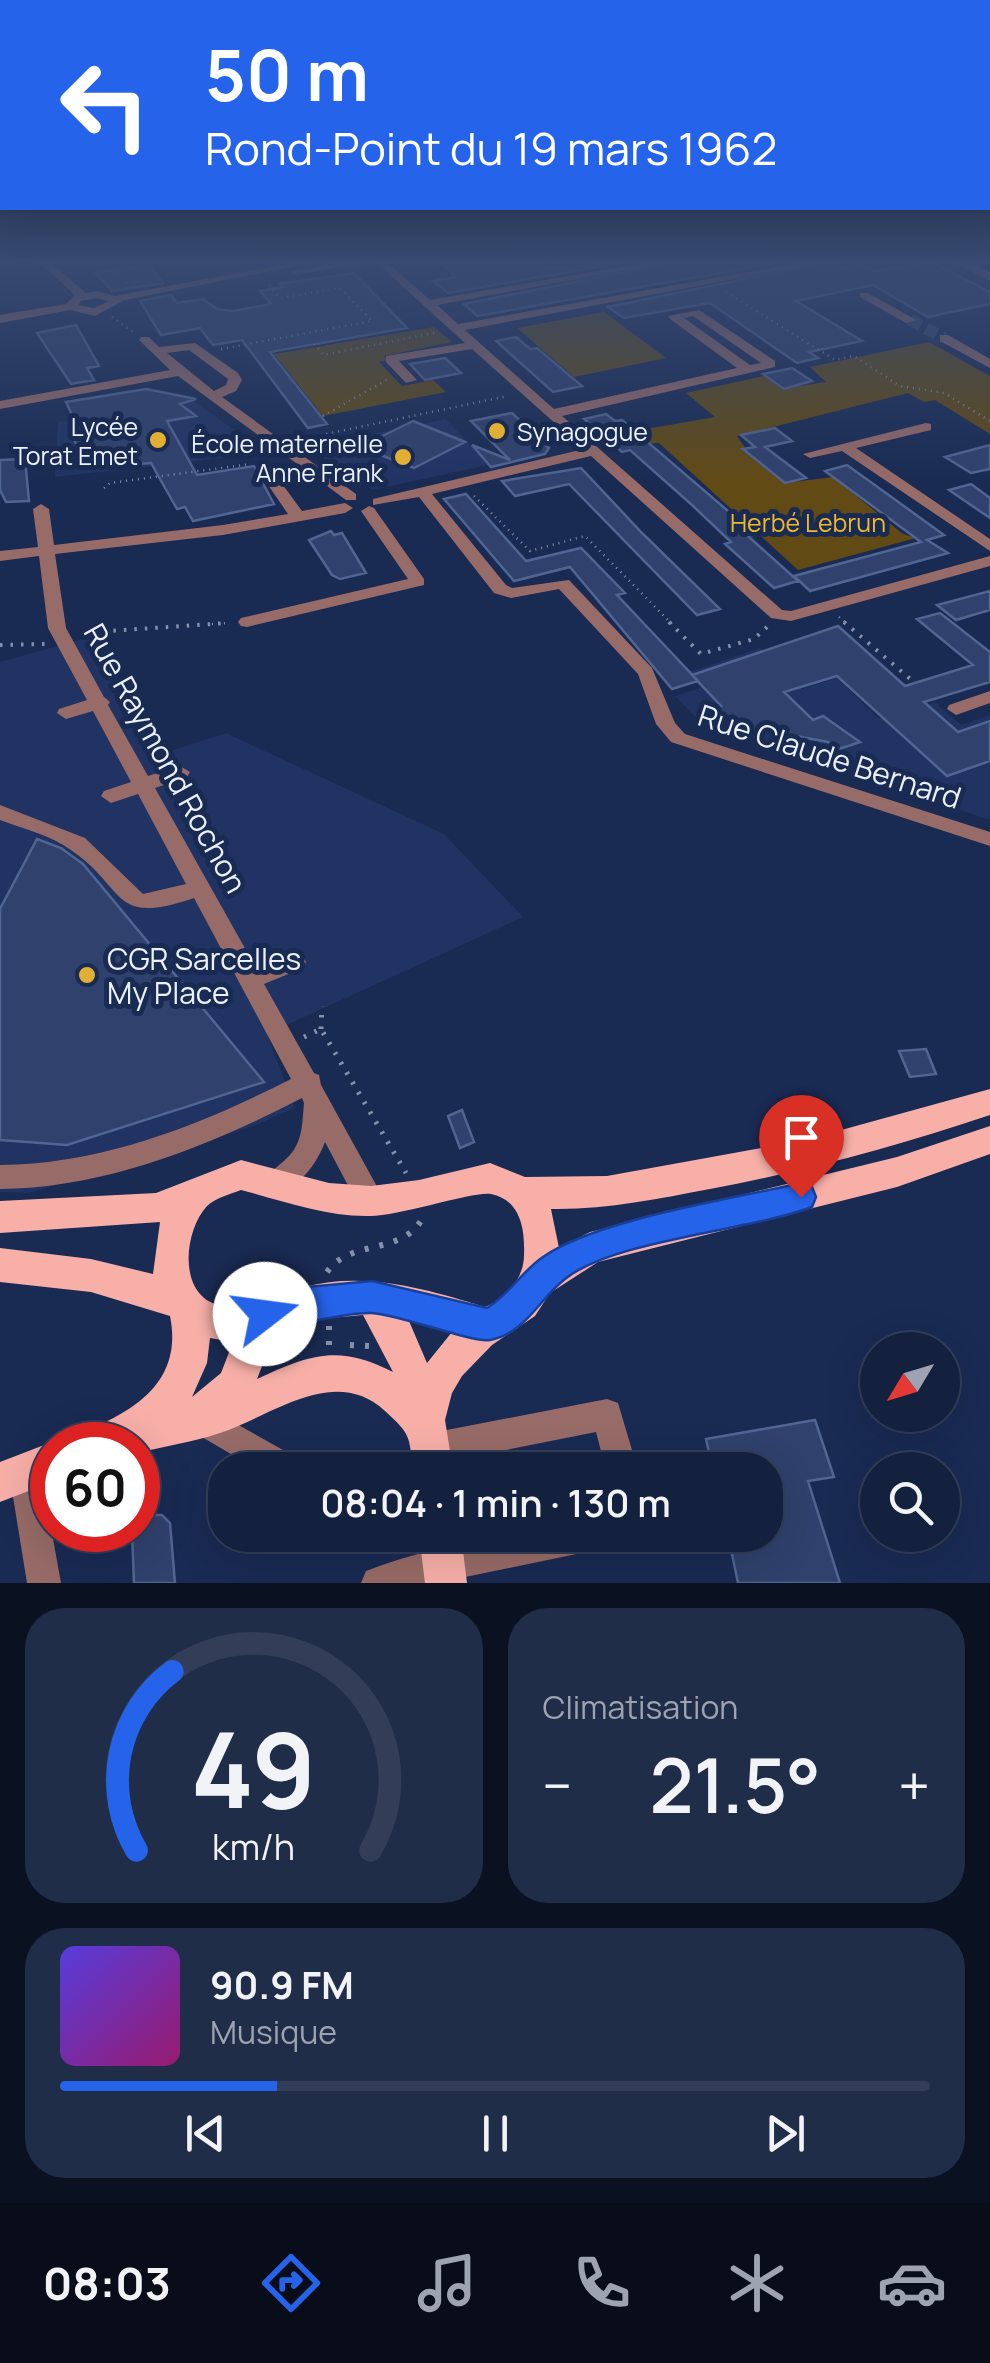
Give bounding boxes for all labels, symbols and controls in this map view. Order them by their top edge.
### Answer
text: 50 m [205,26,369,122]
icon: left [40,40,170,170]
text: Rond-Point du 19 mars 1962 [205,117,777,179]
place label: Lycée Torat Emet [13,409,138,473]
place label: Synagogue [517,414,648,449]
marker: Synagogue [486,420,508,442]
place label: École maternelle Anne Frank [191,426,384,490]
marker: Lycée Torat Emet [147,429,169,451]
marker: École maternelle Anne Frank [392,446,414,468]
park label: Herbé Lebrun [730,505,886,540]
street label: Rue Raymond Rochon [75,616,257,900]
street label: Rue Claude Bernard [693,694,967,818]
place label: CGR Sarcelles My Place [107,938,301,1013]
marker: CGR Sarcelles My Place [76,964,98,986]
pin [759,1095,844,1198]
icon: arrive [774,1110,829,1165]
position arrow [213,1262,317,1366]
north arrow [860,1332,960,1432]
map controls [860,1332,960,1552]
speed limit sign: 60 [30,1422,160,1552]
button: search [860,1452,960,1552]
text: 08:04 · 1 min · 130 m [320,1476,671,1528]
text: Climatisation [543,1685,738,1729]
text: 49 [191,1697,316,1839]
text: 21.5° [649,1733,821,1836]
text: − [543,1747,572,1823]
text: + [898,1747,930,1823]
text: km/h [212,1822,295,1871]
text: 90.9 FM [210,1958,354,2010]
text: Musique [210,2010,337,2054]
icon: previous [178,2106,233,2161]
icon: pause [468,2106,523,2161]
icon: next [758,2106,813,2161]
icon: directions [256,2248,326,2318]
icon: music [412,2248,482,2318]
icon: phone [567,2248,637,2318]
icon: climate [722,2248,792,2318]
icon: car [877,2248,947,2318]
text: 08:03 [43,2252,171,2314]

